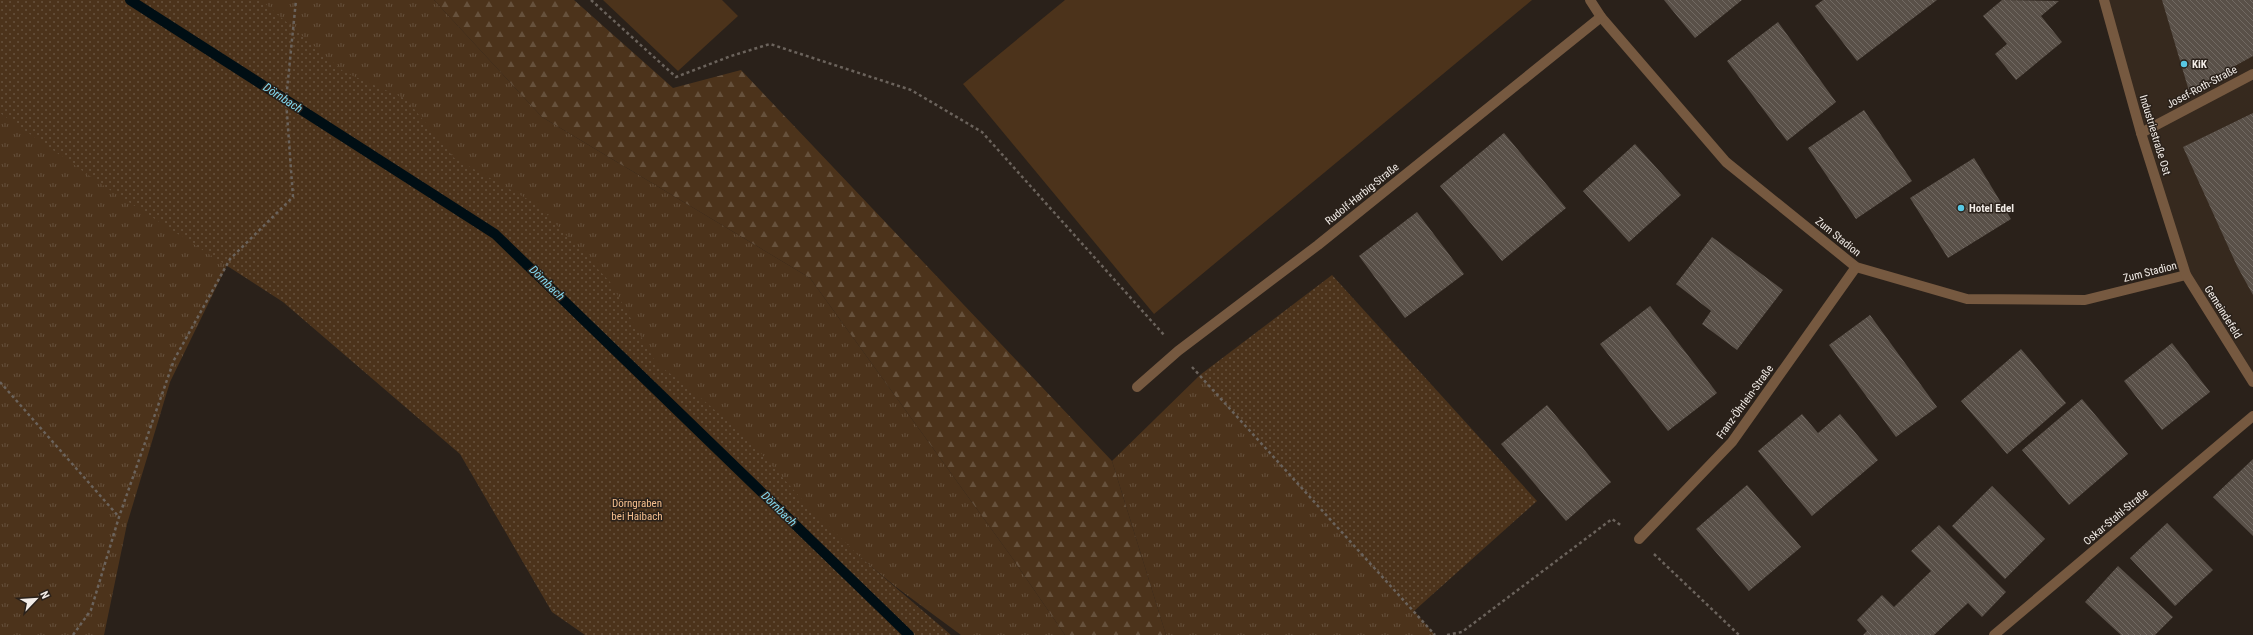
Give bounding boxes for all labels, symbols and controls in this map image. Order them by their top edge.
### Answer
place label: KiK [2192,58,2208,71]
marker: KiK [2179,59,2189,69]
street label: Josef-Roth-Straße [2164,63,2240,111]
water label: Dörnbach [261,80,306,116]
street label: Industriestraße Ost [2137,93,2173,177]
street label: Rudolf-Harbig-Straße [1323,160,1401,228]
place label: Hotel Edel [1969,202,2014,215]
marker: Hotel Edel [1956,203,1966,213]
street label: Zum Stadion [1813,215,1863,259]
street label: Zum Stadion [2122,259,2178,285]
water label: Dörnbach [526,263,568,304]
street label: Gemeindefeld [2202,283,2244,341]
street label: Franz-Öhrlein-Straße [1714,362,1776,442]
street label: Oskar-Stahl-Straße [2081,486,2151,548]
water label: Dörnbach [758,489,800,530]
park label: Dörngraben bei Haibach [611,497,663,523]
north arrow [16,579,56,619]
text: N [37,589,52,601]

